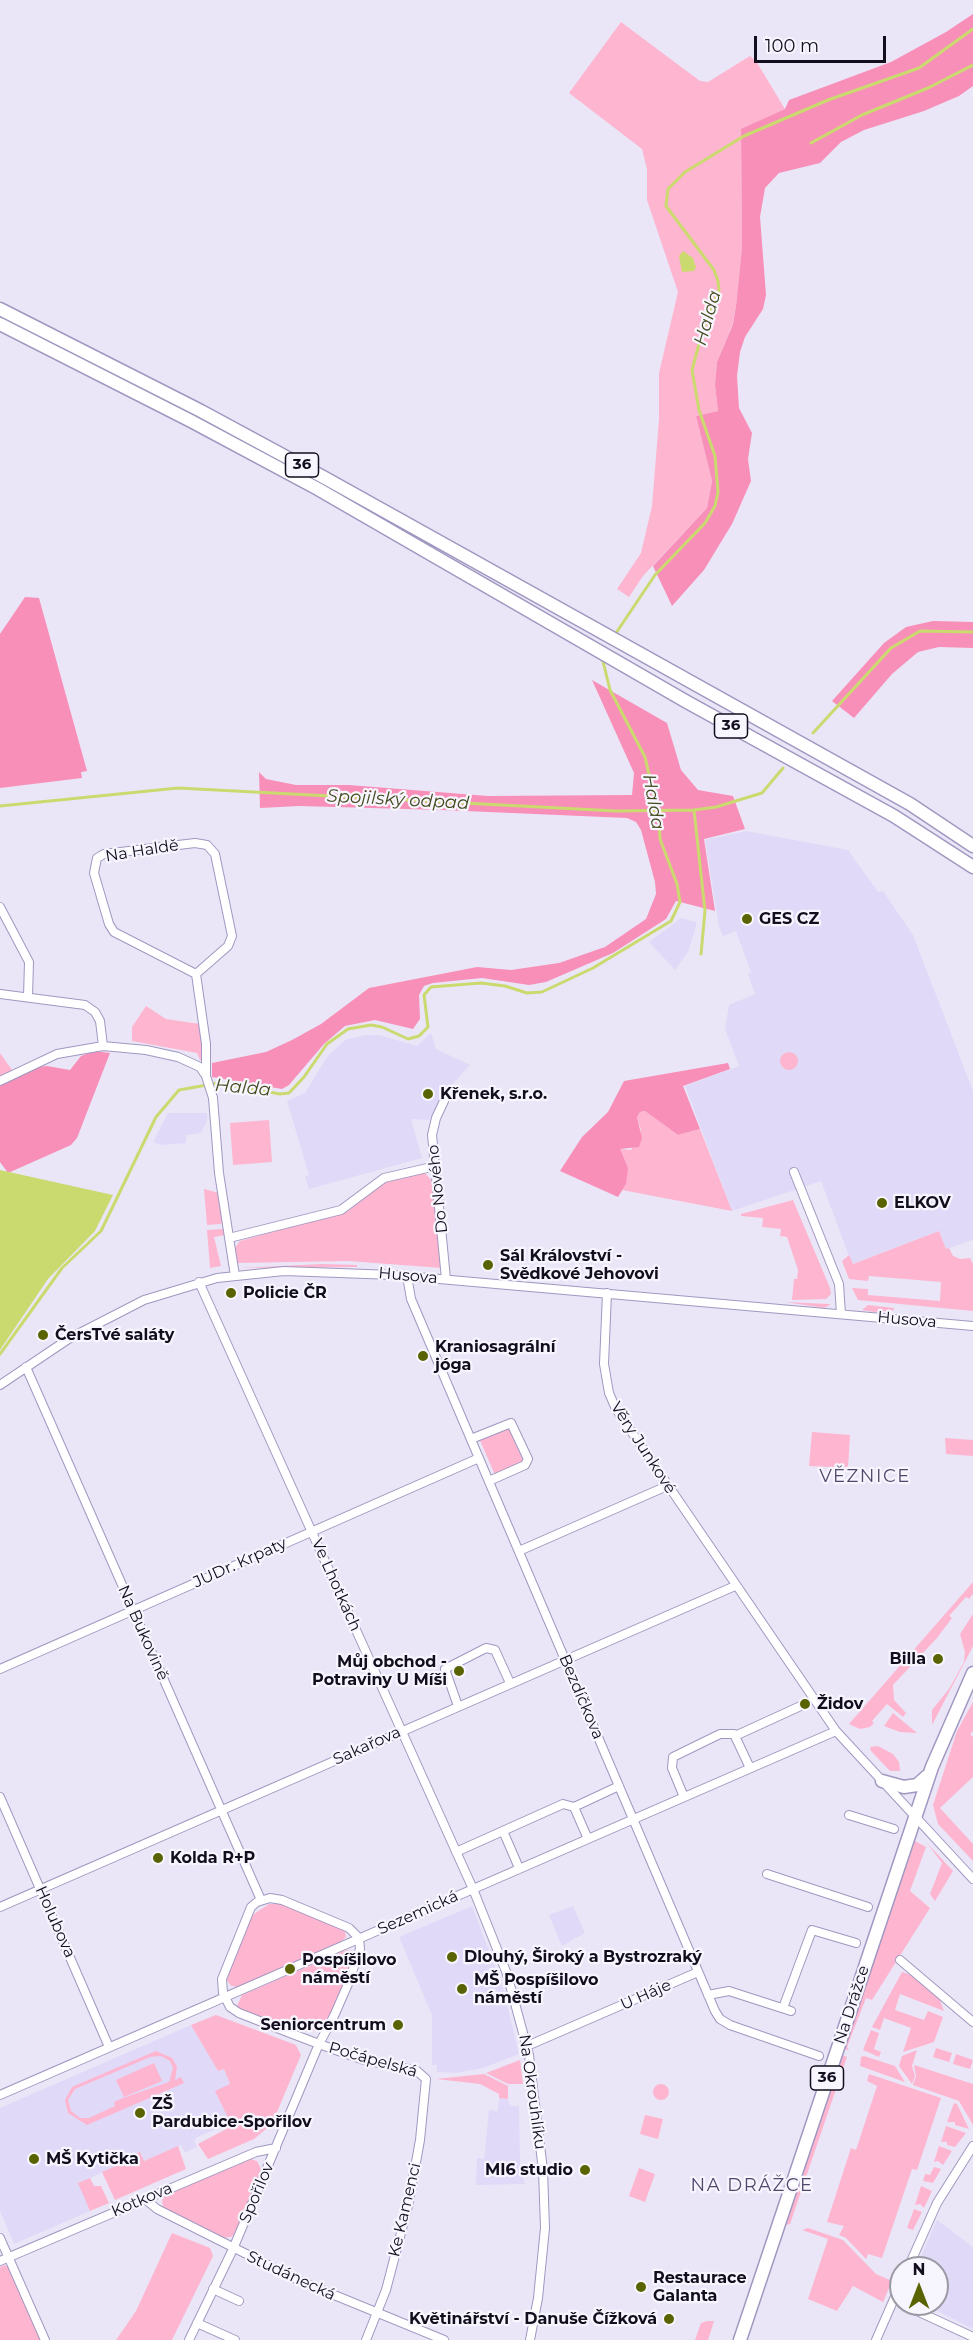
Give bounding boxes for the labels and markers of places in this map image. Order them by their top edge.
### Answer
place label: GES CZ [759,909,819,929]
marker: GES CZ [740,912,754,926]
place label: Křenek, s.r.o. [440,1084,547,1104]
marker: Křenek, s.r.o. [421,1087,435,1101]
place label: ELKOV [894,1193,951,1213]
marker: ELKOV [875,1196,889,1210]
place label: Sál Království - Svědkové Jehovovi [500,1246,659,1284]
marker: Sál Království - Svědkové Jehovovi [481,1258,495,1272]
place label: Policie ČR [243,1283,327,1303]
marker: Policie ČR [224,1286,238,1300]
place label: ČersTvé saláty [55,1325,174,1345]
marker: ČersTvé saláty [36,1328,50,1342]
place label: Kraniosagrální jóga [435,1337,556,1375]
marker: Kraniosagrální jóga [416,1349,430,1363]
place label: Billa [889,1649,926,1669]
place label: Můj obchod - Potraviny U Míši [312,1652,447,1690]
marker: Billa [931,1652,945,1666]
marker: Můj obchod - Potraviny U Míši [452,1664,466,1678]
place label: Židov [817,1694,863,1714]
marker: Židov [798,1697,812,1711]
place label: Kolda R+P [170,1848,255,1868]
marker: Kolda R+P [151,1851,165,1865]
place label: Dlouhý, Široký a Bystrozraký [464,1947,702,1967]
place label: Pospíšilovo náměstí [302,1950,397,1988]
marker: Dlouhý, Široký a Bystrozraký [445,1950,459,1964]
marker: Pospíšilovo náměstí [283,1962,297,1976]
place label: MŠ Pospíšilovo náměstí [474,1970,599,2008]
marker: MŠ Pospíšilovo náměstí [455,1982,469,1996]
place label: Seniorcentrum [260,2015,386,2035]
marker: Seniorcentrum [391,2018,405,2032]
place label: ZŠ Pardubice-Spořilov [152,2094,312,2132]
marker: ZŠ Pardubice-Spořilov [133,2106,147,2120]
place label: MŠ Kytička [46,2149,139,2169]
marker: MŠ Kytička [27,2152,41,2166]
place label: MI6 studio [485,2160,573,2180]
marker: MI6 studio [578,2163,592,2177]
place label: Restaurace Galanta [653,2268,747,2306]
marker: Restaurace Galanta [634,2280,648,2294]
place label: Květinářství - Danuše Čížková [409,2309,657,2329]
marker: Květinářství - Danuše Čížková [662,2312,676,2326]

